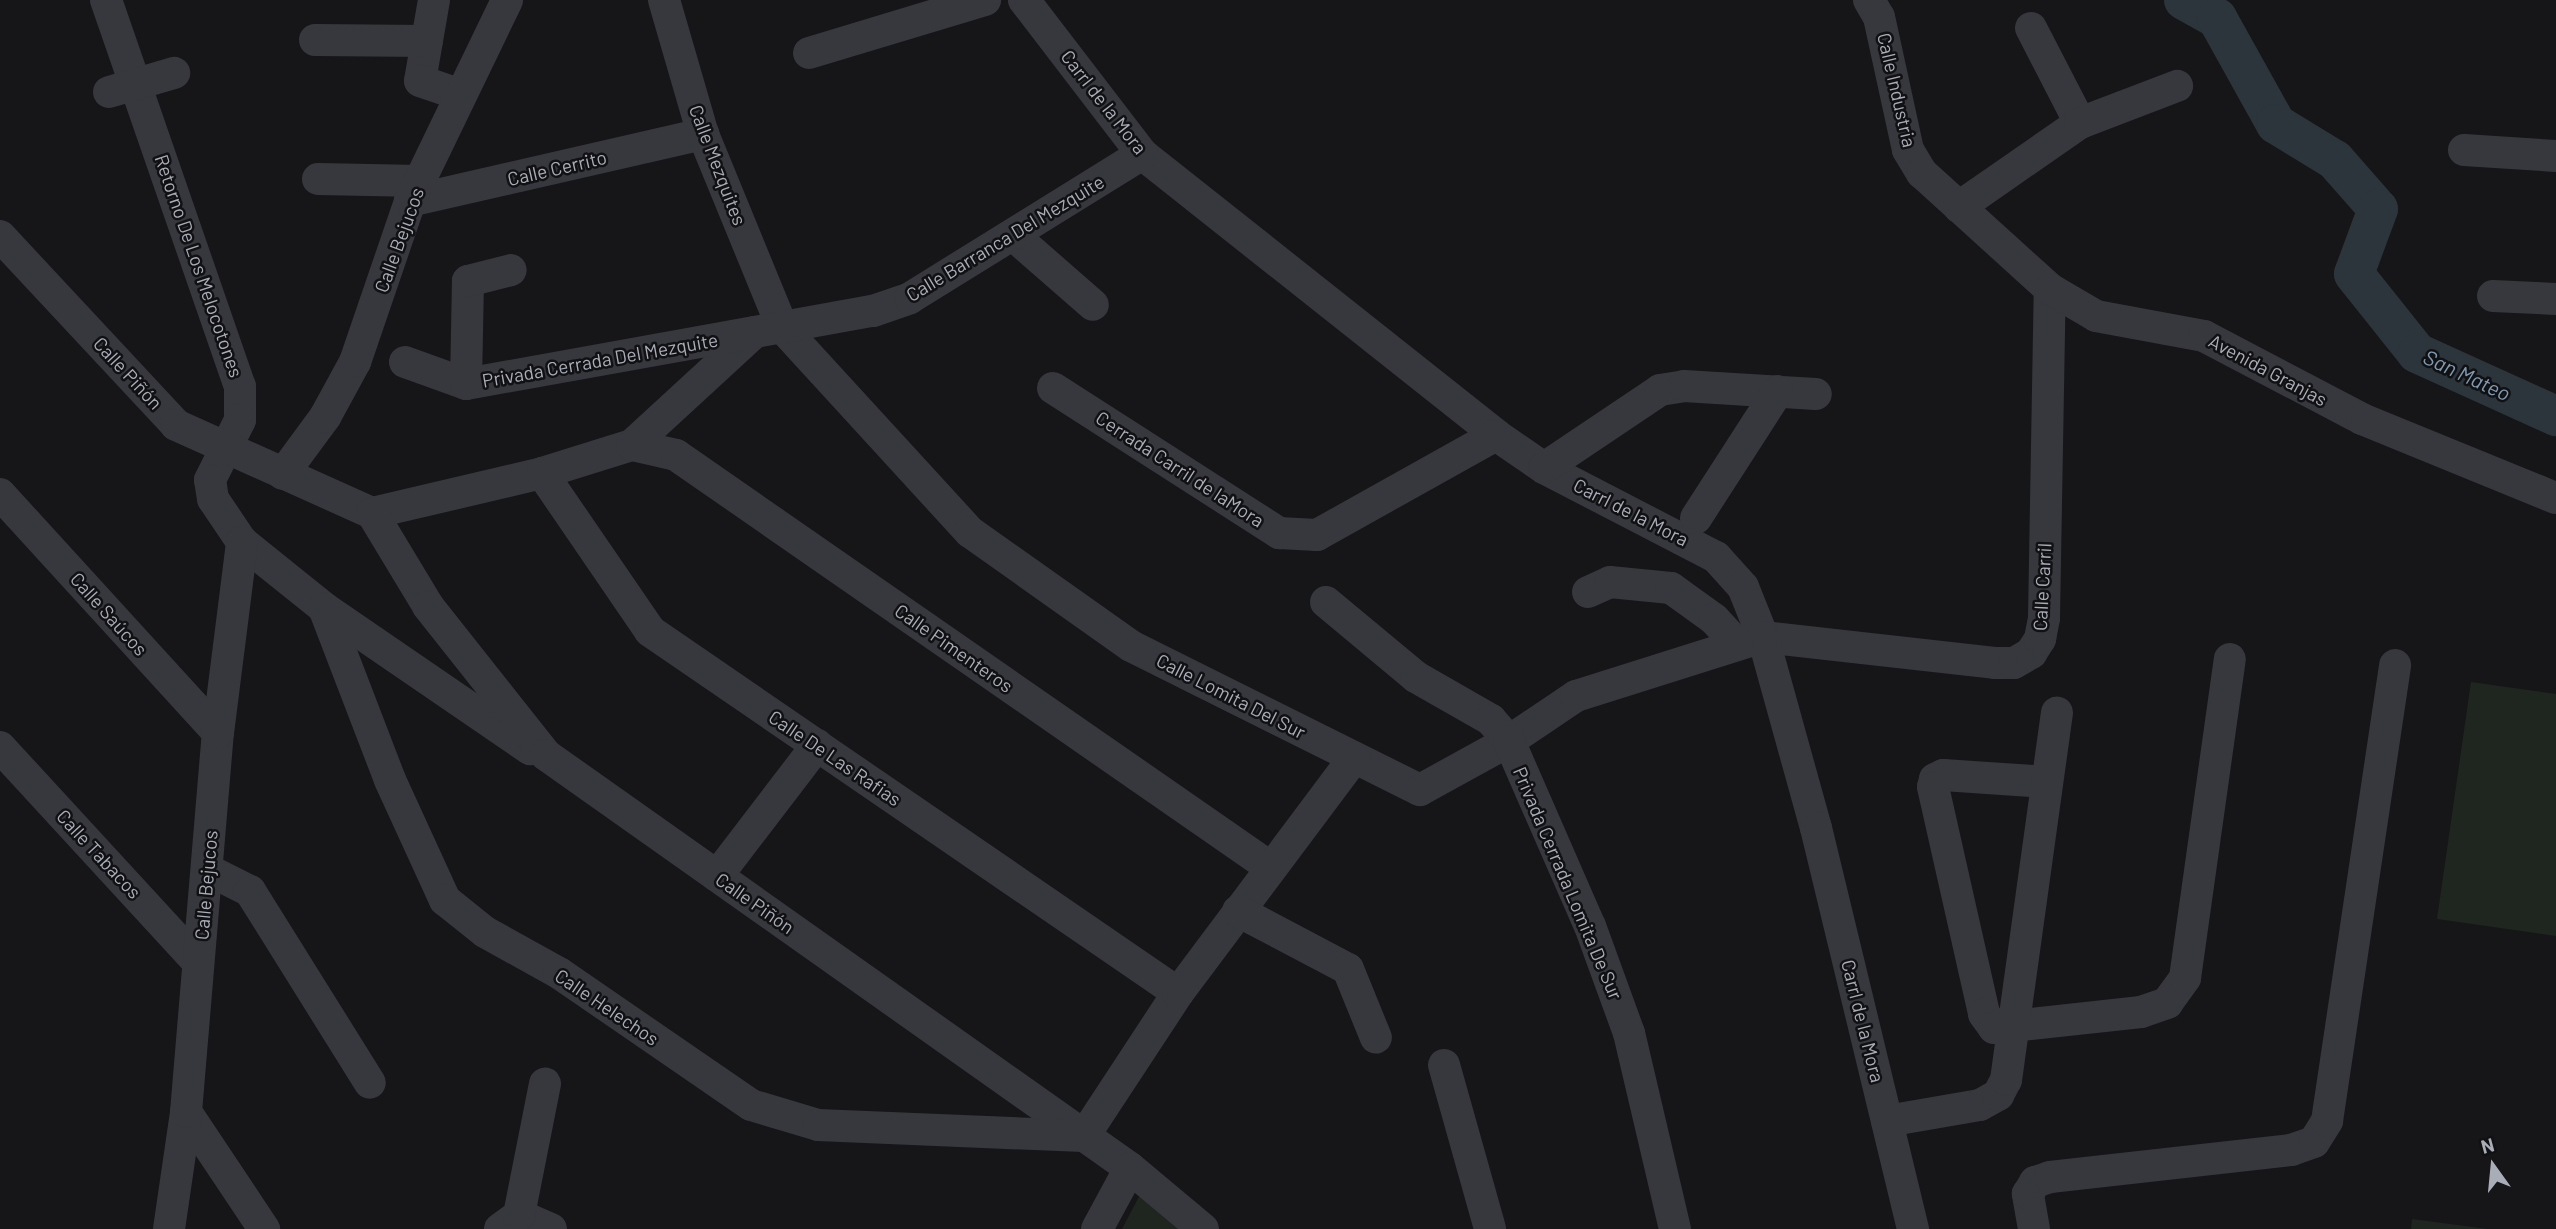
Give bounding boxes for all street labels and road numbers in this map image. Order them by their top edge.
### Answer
street label: Calle Industria [1873,30,1921,150]
street label: Carrl de la Mora [1056,45,1152,159]
street label: Calle Mezquites [685,102,751,228]
street label: Calle Cerrito [505,146,609,190]
street label: Retorno De Los Melocotones [150,152,248,380]
street label: Calle Barranca Del Mezquite [902,170,1108,306]
street label: Calle Bejucos [369,184,429,296]
street label: Privada Cerrada Del Mezquite [480,328,720,392]
street label: Avenida Granjas [2205,329,2331,411]
street label: Calle Piñón [89,332,167,414]
street label: Cerrada Carril de laMora [1092,406,1268,532]
street label: Carrl de la Mora [1570,473,1692,551]
street label: Calle Carril [2028,542,2056,632]
street label: Calle Saúcos [66,568,152,660]
street label: Calle Pimenteros [891,599,1017,697]
street label: Calle Lomita Del Sur [1153,649,1309,743]
street label: Calle De Las Rafias [765,705,905,811]
street label: Privada Cerrada Lomita De Sur [1509,763,1627,1003]
street label: Calle Tabacos [52,805,146,903]
street label: Calle Bejucos [190,829,222,941]
street label: Calle Piñón [711,868,799,938]
street label: Carrl de la Mora [1837,957,1889,1085]
street label: Calle Helechos [551,964,663,1050]

